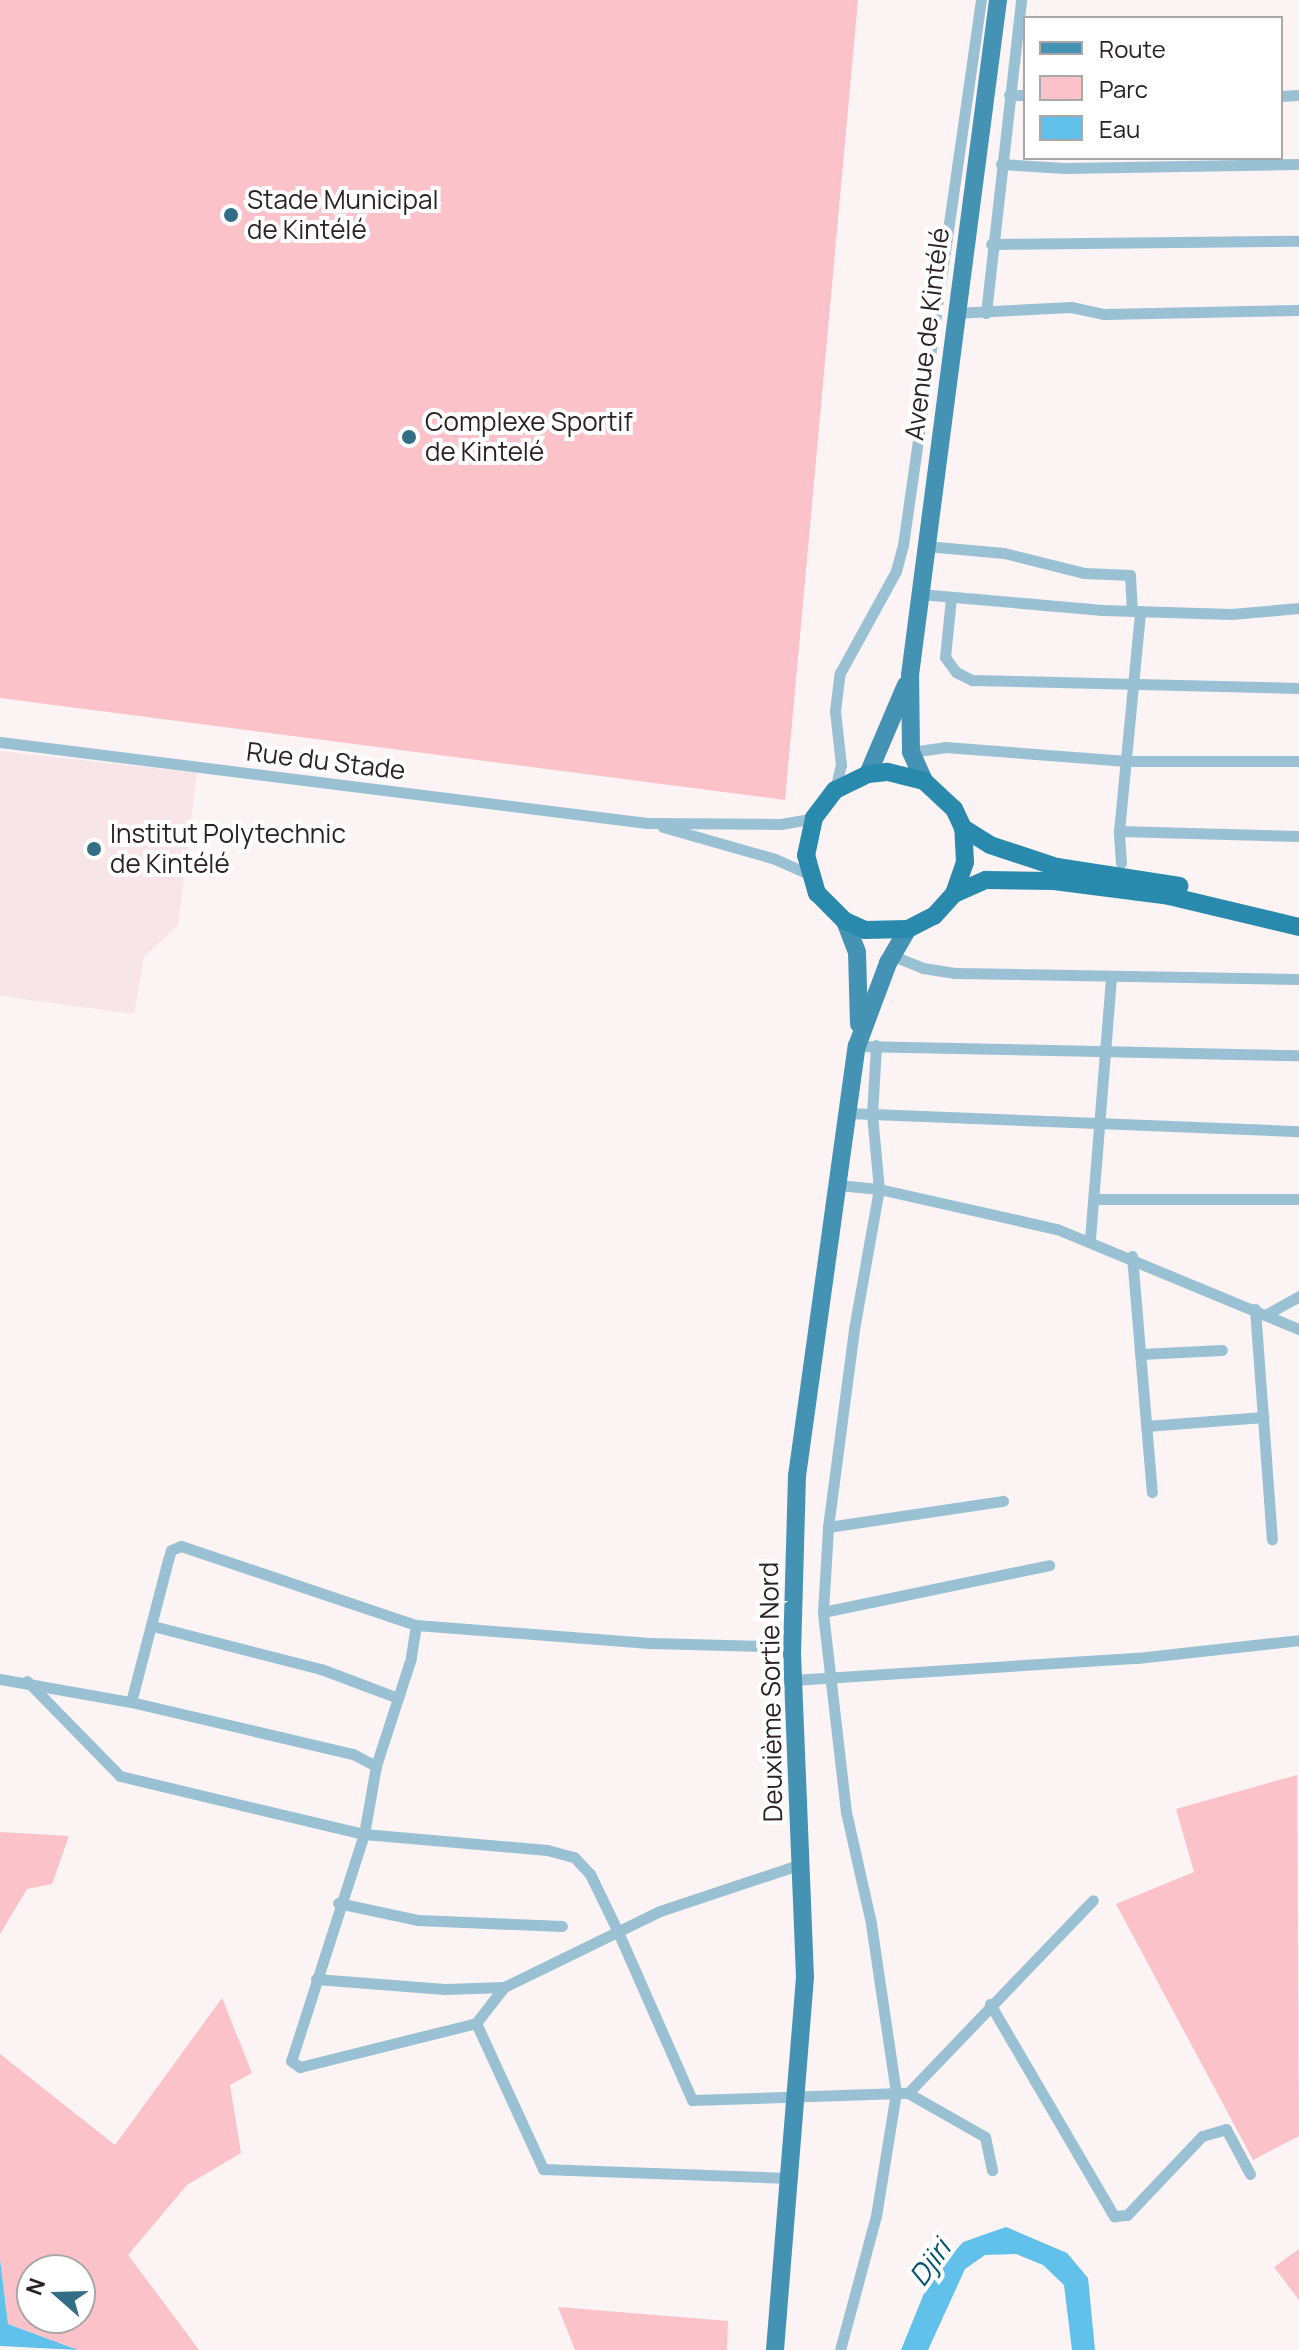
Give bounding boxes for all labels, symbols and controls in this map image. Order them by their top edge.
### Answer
legend [1023,16,1283,160]
text: Route [1099,32,1166,65]
text: Parc [1099,72,1148,105]
text: Eau [1099,112,1140,145]
place label: Stade Municipal de Kintélé [247,184,438,246]
marker: Stade Municipal de Kintélé [222,206,240,224]
street label: Avenue de Kintélé [898,226,956,442]
place label: Complexe Sportif de Kintelé [425,406,633,468]
marker: Complexe Sportif de Kintelé [400,428,418,446]
street label: Rue du Stade [245,736,407,786]
place label: Institut Polytechnic de Kintélé [110,818,346,880]
marker: Institut Polytechnic de Kintélé [85,840,103,858]
street label: Deuxième Sortie Nord [753,1562,789,1822]
water label: Djiri [901,2232,957,2292]
north arrow [16,2254,96,2334]
text: N [19,2274,52,2299]

